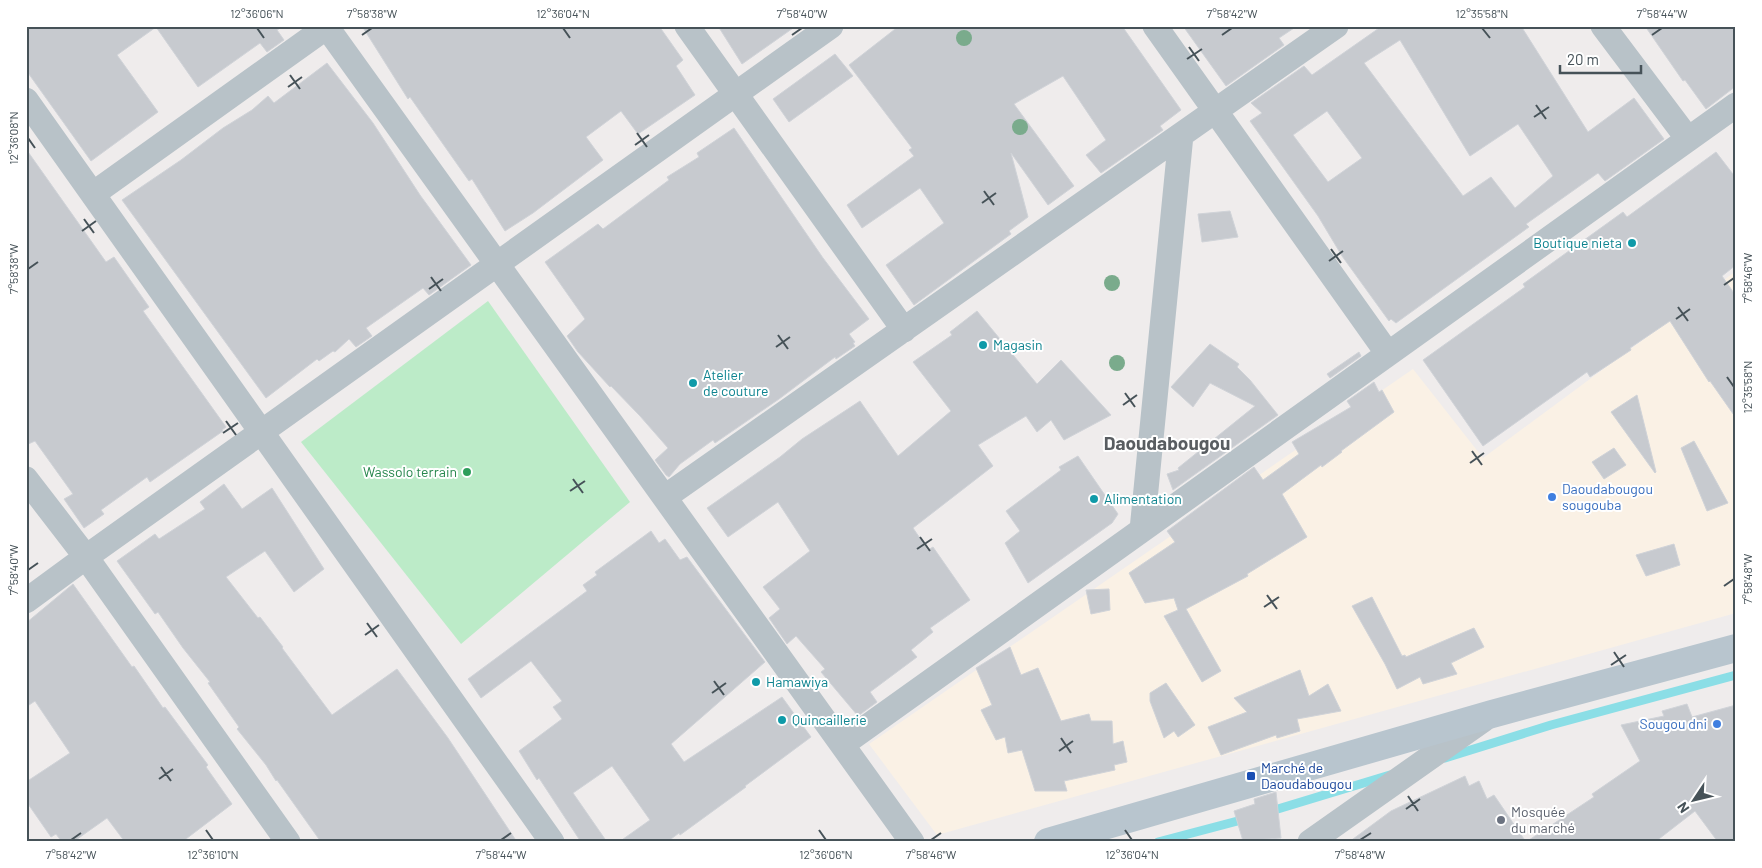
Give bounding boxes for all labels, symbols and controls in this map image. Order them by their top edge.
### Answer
text: 12°36'06"N [230,6,284,20]
text: 7°58'38"W [347,6,398,20]
text: 12°36'04"N [536,6,590,20]
text: 7°58'40"W [776,6,828,20]
text: 7°58'42"W [1207,6,1258,20]
text: 12°35'58"N [1456,6,1508,20]
text: 7°58'44"W [1637,6,1688,20]
scale bar [1560,42,1641,74]
text: 20 m [1567,50,1599,68]
text: 12°36'08"N [6,111,20,165]
place label: Boutique nieta [1533,234,1622,251]
marker: Boutique nieta [1626,237,1638,249]
text: 7°58'38"W [6,243,20,294]
text: 7°58'46"W [1740,252,1754,303]
place label: Magasin [993,336,1043,353]
marker: Magasin [977,339,989,351]
text: 12°35'58"N [1740,361,1754,413]
place label: Atelier de couture [703,366,768,399]
marker: Atelier de couture [687,377,699,389]
district label: Daoudabougou [1104,431,1230,454]
place label: Wassolo terrain [363,463,457,480]
marker: Wassolo terrain [461,466,473,478]
place label: Daoudabougou sougouba [1562,480,1653,513]
place label: Alimentation [1104,490,1182,507]
marker: Daoudabougou sougouba [1546,491,1558,503]
marker: Alimentation [1088,493,1100,505]
text: 7°58'40"W [6,544,20,596]
text: 7°58'48"W [1740,553,1754,604]
place label: Hamawiya [766,673,828,690]
marker: Hamawiya [750,676,762,688]
place label: Quincaillerie [792,711,867,728]
marker: Quincaillerie [776,714,788,726]
place label: Sougou dni [1640,715,1707,732]
marker: Sougou dni [1711,718,1723,730]
place label: Marché de Daoudabougou [1261,759,1352,792]
marker: Marché de Daoudabougou [1245,770,1257,782]
north arrow [1670,776,1720,826]
text: N [1673,799,1693,816]
place label: Mosquée du marché [1511,803,1575,836]
marker: Mosquée du marché [1495,814,1507,826]
text: 7°58'42"W [46,847,97,861]
text: 12°36'10"N [187,847,239,861]
text: 7°58'44"W [476,847,527,861]
text: 12°36'06"N [799,847,853,861]
text: 7°58'46"W [906,847,957,861]
text: 12°36'04"N [1105,847,1159,861]
text: 7°58'48"W [1335,847,1386,861]

